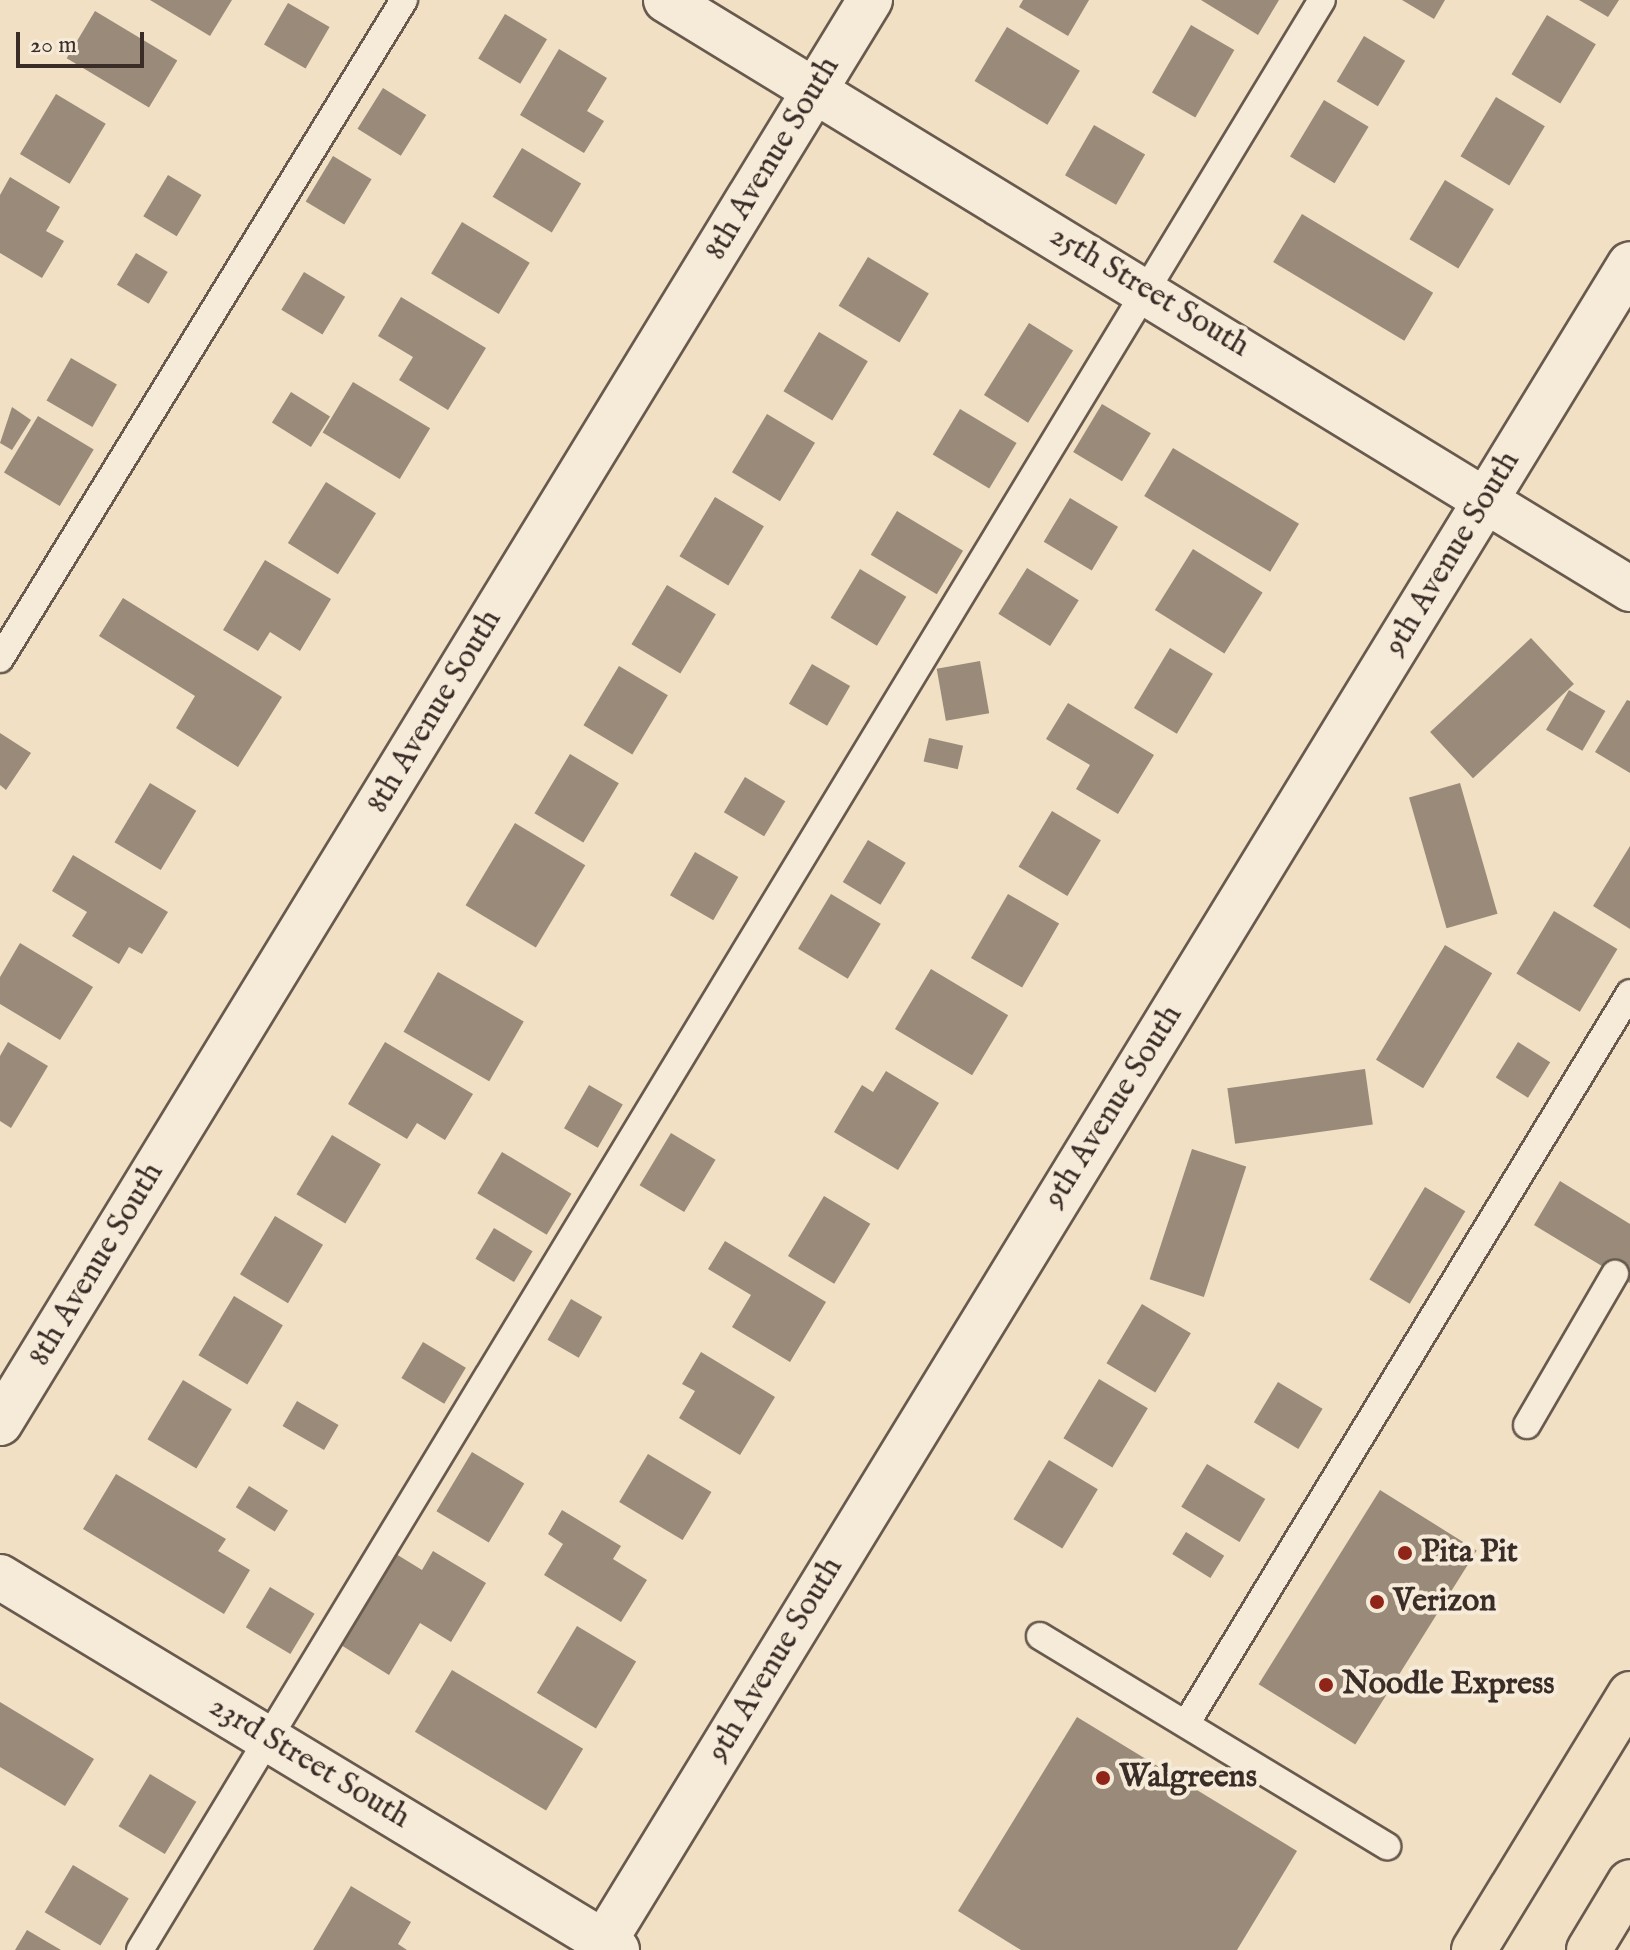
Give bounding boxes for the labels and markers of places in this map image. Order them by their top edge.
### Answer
place label: Pita Pit [1421,1534,1518,1572]
marker: Pita Pit [1396,1544,1414,1562]
place label: Verizon [1393,1583,1496,1621]
marker: Verizon [1368,1593,1386,1611]
place label: Noodle Express [1342,1666,1555,1704]
marker: Noodle Express [1317,1676,1335,1694]
place label: Walgreens [1119,1759,1257,1797]
marker: Walgreens [1094,1769,1112,1787]

